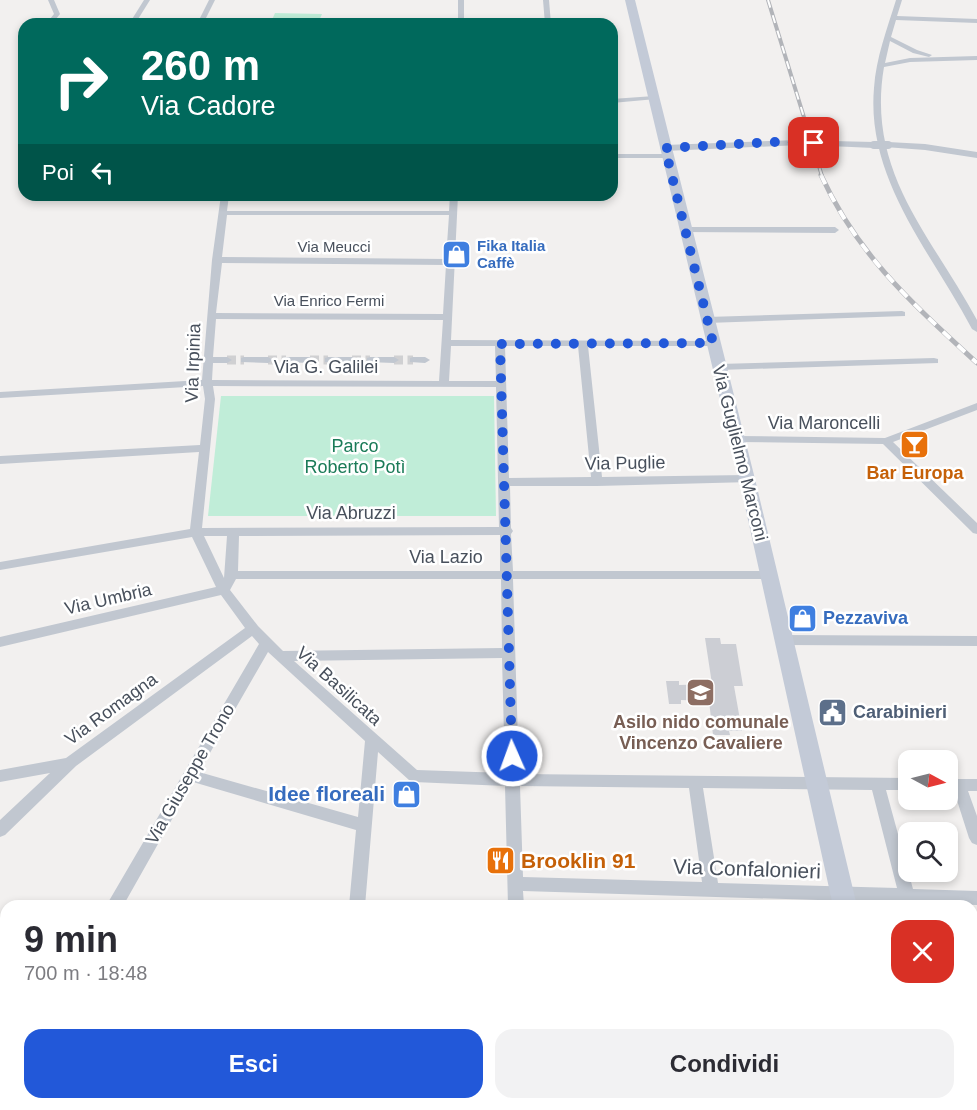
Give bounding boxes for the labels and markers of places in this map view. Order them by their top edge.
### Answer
pin [788,117,839,168]
place label: Fika Italia Caffè [477,237,546,271]
shop icon: Fika Italia Caffè [440,239,472,271]
bar icon: Bar Europa [899,428,931,460]
place label: Bar Europa [866,463,964,483]
shop icon: Pezzaviva [786,602,818,634]
place label: Pezzaviva [823,608,909,628]
school or university icon: Asilo nido comunale Vincenzo Cavaliere [685,677,717,709]
public building icon: Carabinieri [816,696,848,728]
place label: Carabinieri [853,702,947,722]
place label: Asilo nido comunale Vincenzo Cavaliere [613,712,789,753]
shop icon: Idee floreali [390,778,422,810]
place label: Idee floreali [268,782,385,805]
restaurant icon: Brooklin 91 [484,845,516,877]
place label: Brooklin 91 [521,849,636,872]

